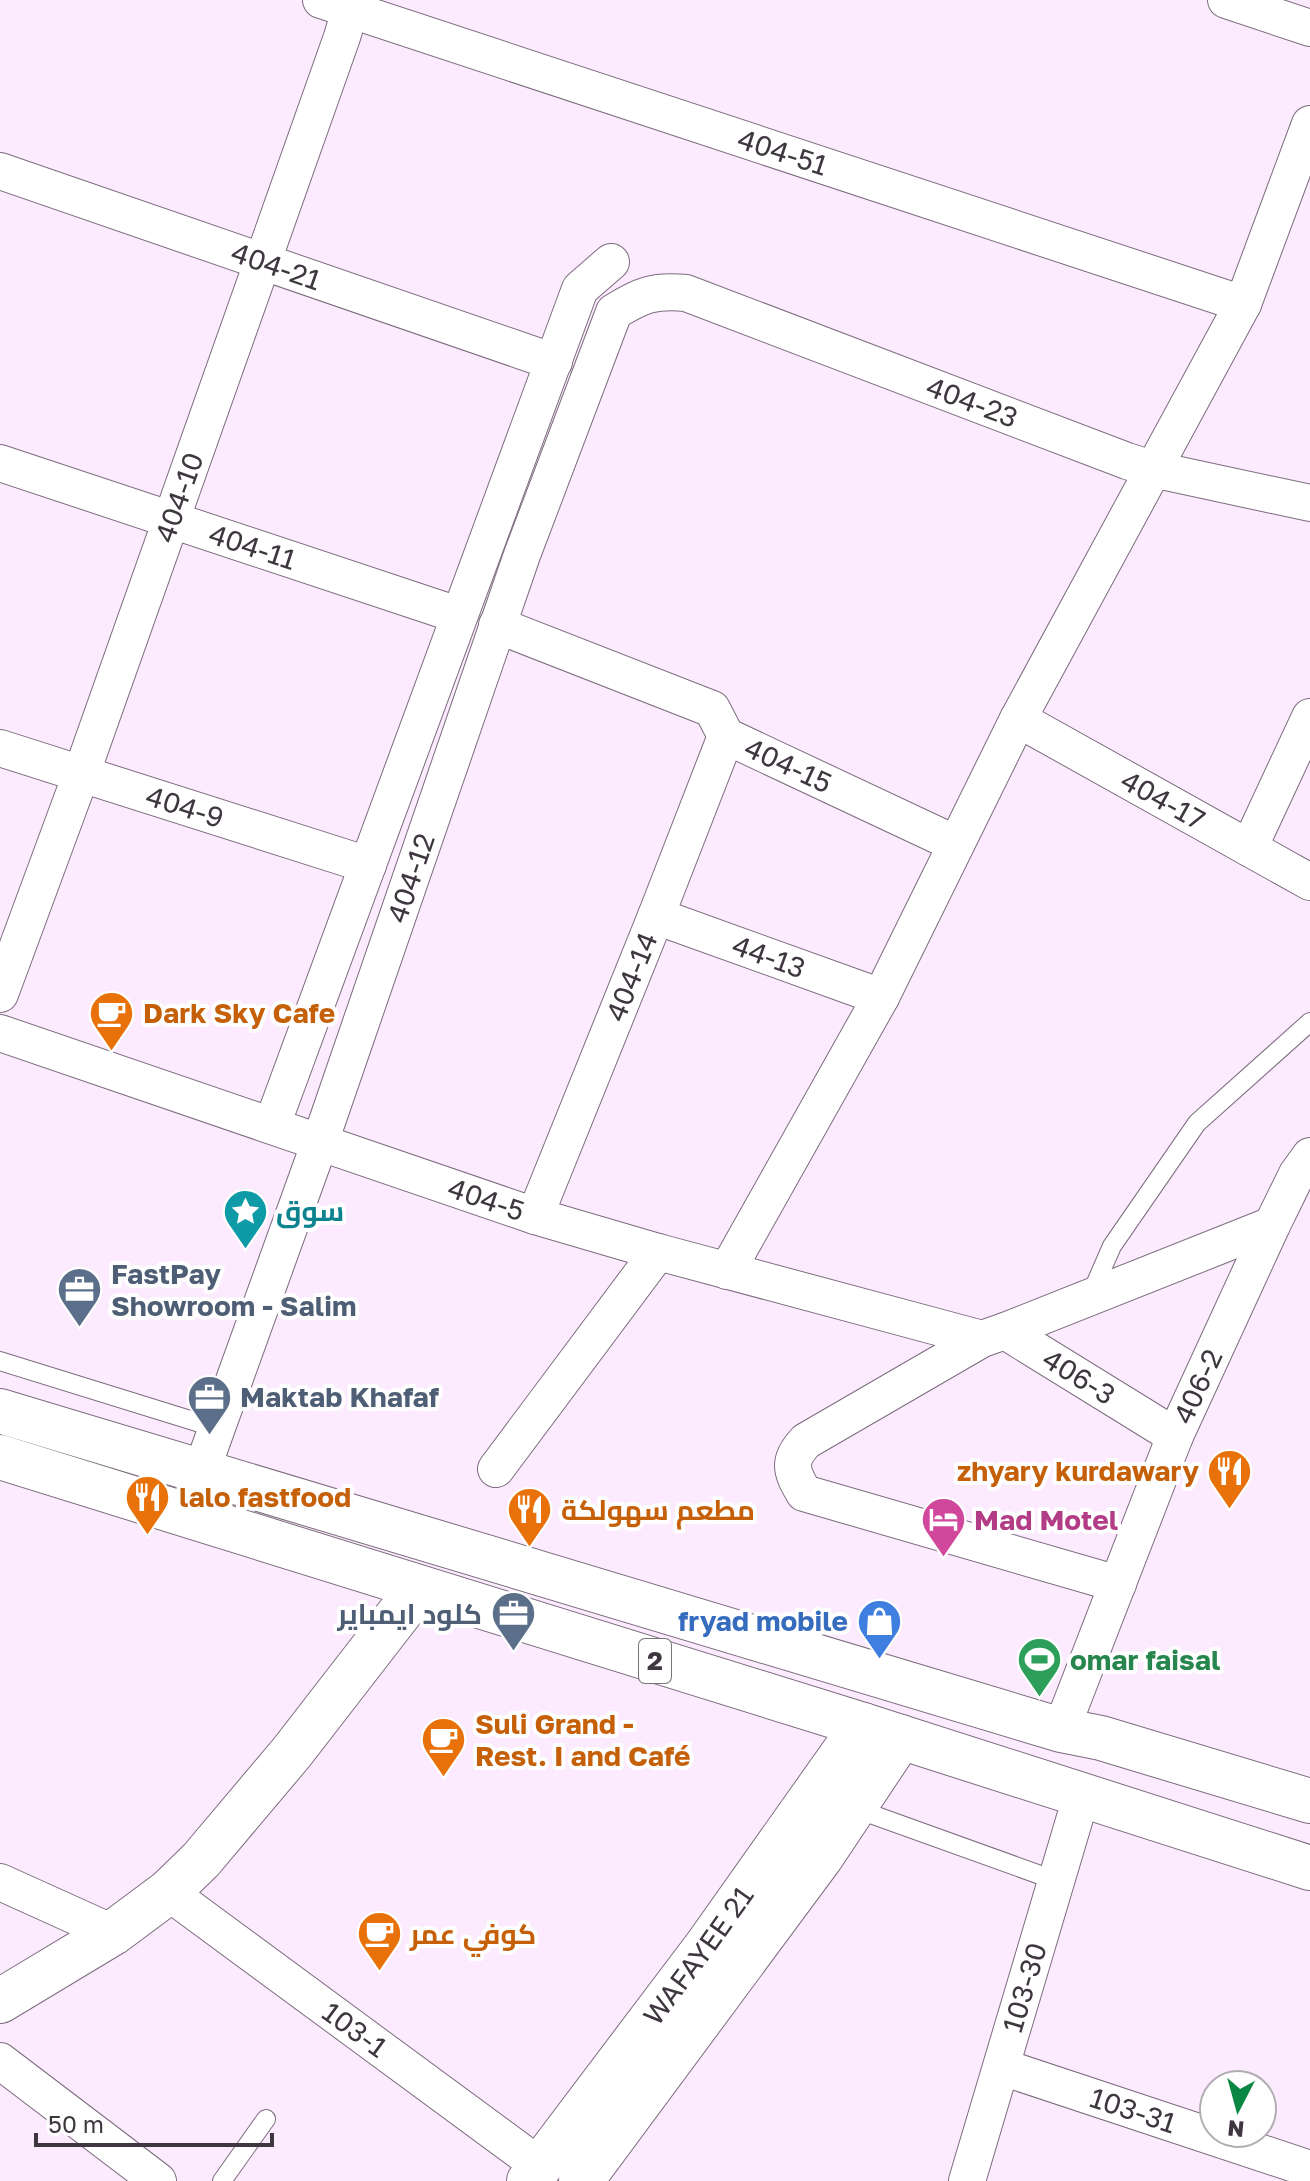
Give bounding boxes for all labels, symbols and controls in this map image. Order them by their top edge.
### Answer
street label: 404-51 [734,122,832,182]
street label: 404-21 [227,235,325,296]
street label: 404-23 [922,369,1023,434]
street label: 404-10 [148,448,210,547]
street label: 404-11 [205,517,300,576]
street label: 404-15 [740,730,837,799]
street label: 404-17 [1116,763,1211,836]
street label: 404-9 [142,779,228,834]
street label: 404-12 [380,829,441,927]
street label: 404-14 [598,927,664,1026]
street label: 44-13 [728,928,810,984]
cafe icon: Dark Sky Cafe [88,989,136,1052]
place label: Dark Sky Cafe [143,996,335,1029]
street label: 404-5 [444,1171,529,1227]
place icon: سوق [221,1187,269,1250]
place label: سوق [276,1194,344,1229]
place label: FastPay Showroom - Salim [111,1257,356,1322]
office icon: FastPay Showroom - Salim [56,1266,104,1329]
street label: 406-3 [1037,1342,1121,1411]
street label: 406-2 [1166,1344,1229,1429]
office icon: Maktab Khafaf [185,1373,233,1436]
place label: Maktab Khafaf [240,1380,440,1413]
restaurant icon: zhyary kurdawary [1206,1447,1254,1510]
place label: zhyary kurdawary [957,1454,1199,1487]
restaurant icon: lalo fastfood [124,1473,172,1536]
place label: lalo fastfood [179,1480,351,1513]
restaurant icon: مطعم سهولكة [506,1486,554,1549]
place label: مطعم سهولكة [561,1493,755,1530]
hotel icon: Mad Motel [919,1496,967,1559]
place label: Mad Motel [974,1503,1118,1536]
office icon: كلود ايمباير [489,1590,537,1653]
place label: كلود ايمباير [337,1597,482,1631]
shop icon: fryad mobile [855,1597,903,1660]
place label: fryad mobile [678,1604,848,1637]
sports icon: omar faisal [1015,1636,1063,1699]
road number: 2 [639,1639,671,1683]
place label: omar faisal [1070,1643,1220,1676]
place label: Suli Grand - Rest. I and Café [475,1707,691,1772]
cafe icon: Suli Grand - Rest. I and Café [420,1716,468,1779]
street label: WAFAYEE 21 [636,1880,760,2031]
cafe icon: كوفي عمر [355,1910,403,1973]
place label: كوفي عمر [409,1917,536,1957]
street label: 103-30 [995,1939,1053,2036]
street label: 103-1 [316,1995,394,2064]
north arrow [1198,2069,1278,2149]
street label: 103-31 [1086,2080,1180,2139]
scale bar [36,2097,272,2147]
text: 50 m [48,2109,104,2138]
text: N [1226,2115,1246,2144]

